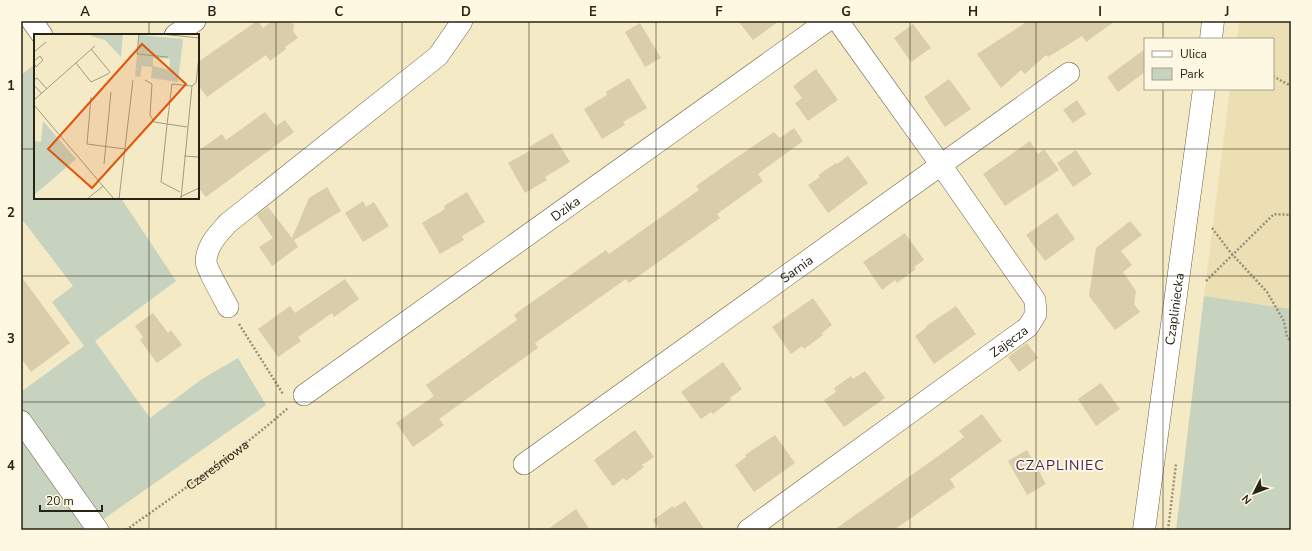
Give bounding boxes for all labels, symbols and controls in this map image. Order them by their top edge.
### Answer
text: A [80,3,90,21]
text: B [208,3,217,21]
text: C [335,3,344,21]
text: D [461,3,471,21]
text: E [589,3,597,21]
text: F [715,3,723,21]
text: G [841,3,851,21]
text: H [968,3,978,21]
text: I [1098,3,1102,21]
text: J [1224,3,1229,21]
inset map [34,34,199,199]
legend [1144,38,1274,90]
text: Ulica [1180,46,1207,62]
text: Park [1180,66,1205,82]
text: 1 [7,77,15,95]
street label: Dzika [547,192,584,226]
text: 2 [7,204,15,222]
street label: Sarnia [777,251,817,288]
street label: Czapliniecka [1161,272,1189,346]
street label: Zajęcza [986,322,1032,362]
text: 3 [7,330,15,348]
street label: Czereśniowa [182,436,253,495]
district label: CZAPLINIEC [1015,456,1105,475]
text: 4 [7,457,15,475]
north arrow [1234,473,1274,513]
scale bar [40,487,102,513]
text: N [1239,491,1255,507]
text: 20 m [46,493,74,509]

